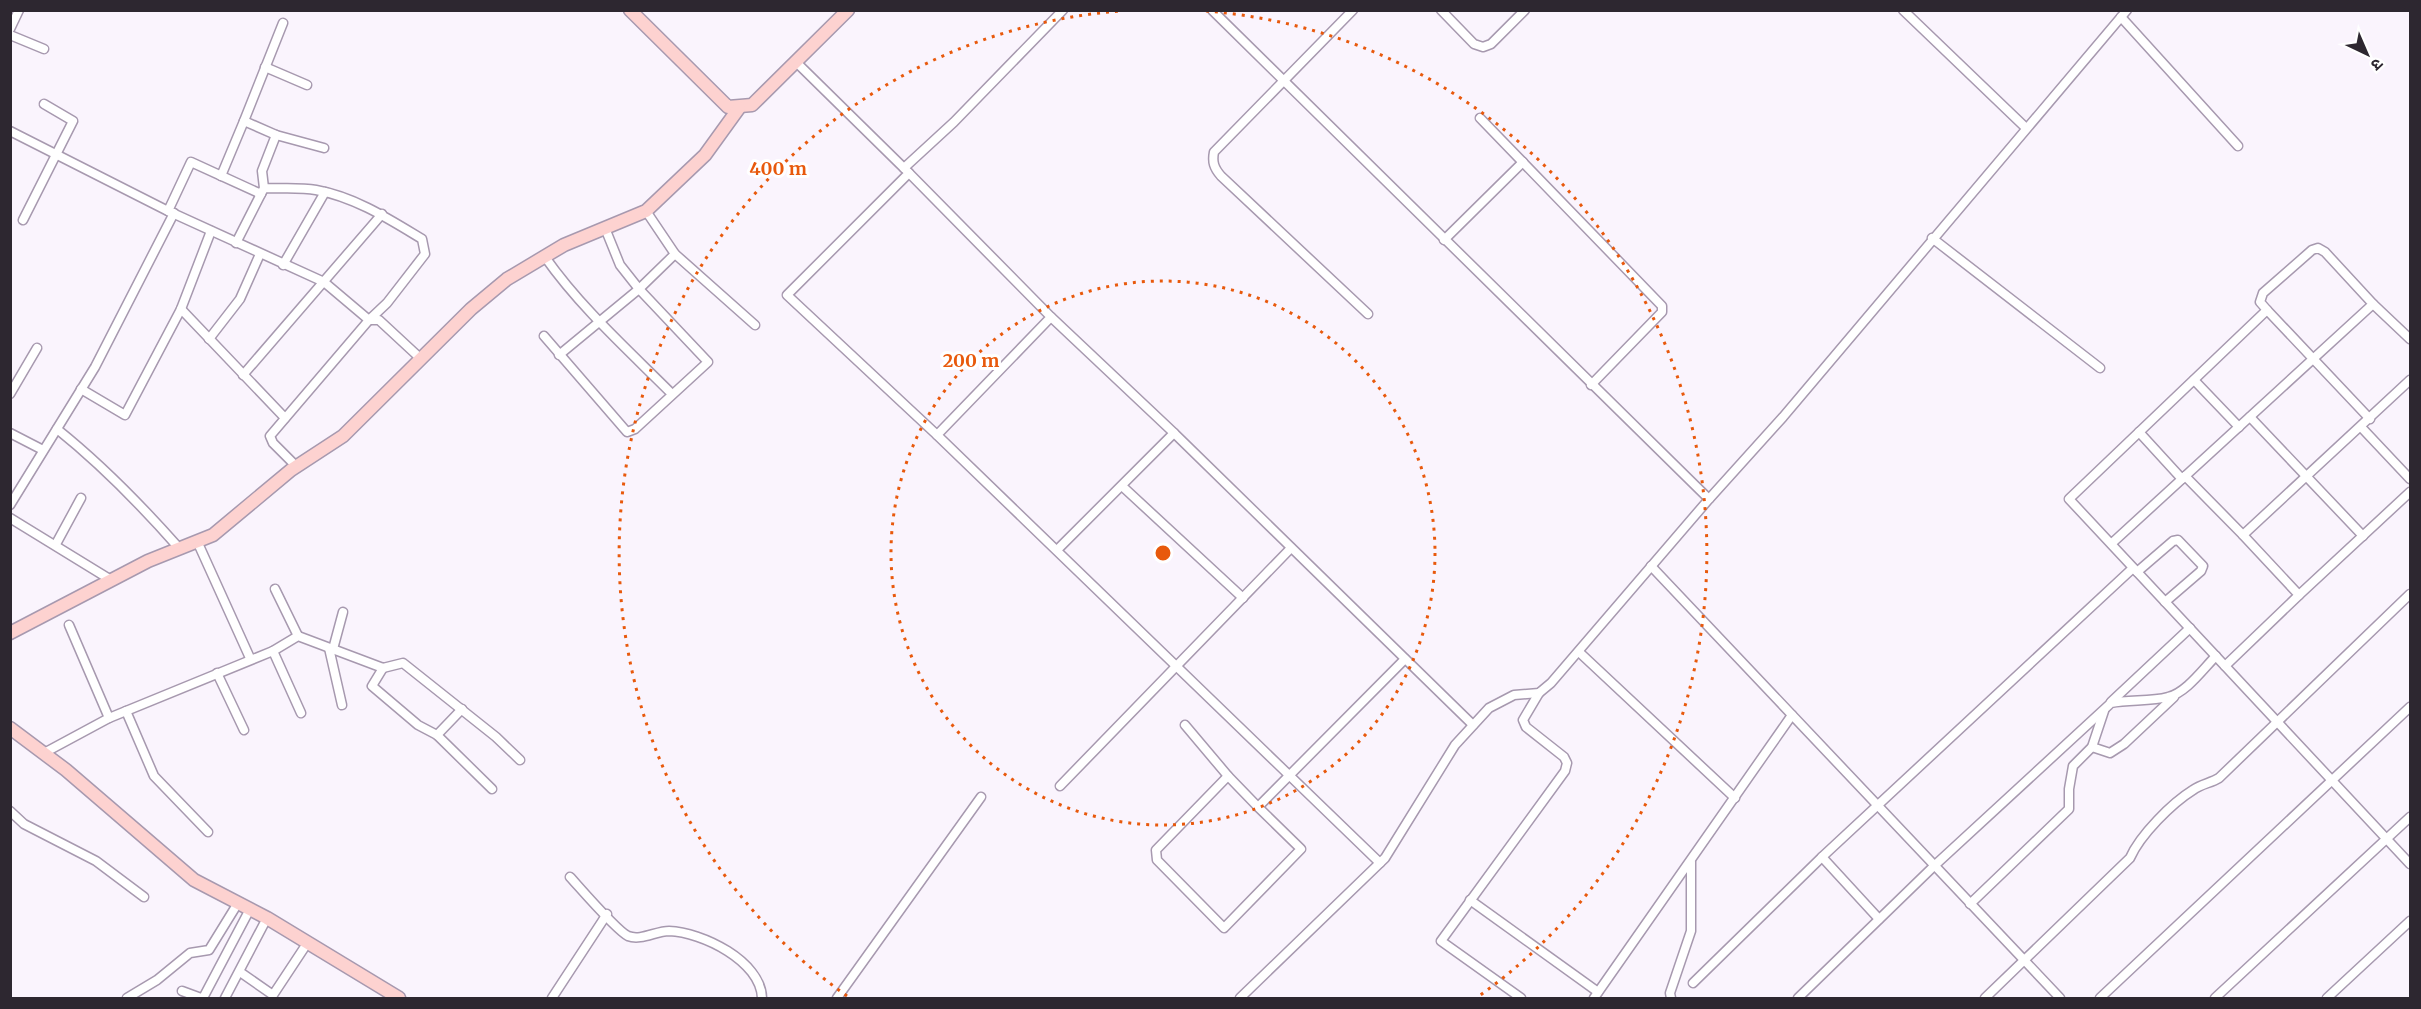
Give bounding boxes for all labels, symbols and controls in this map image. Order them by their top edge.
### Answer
north arrow [2337,24,2397,84]
text: उ [2367,54,2388,76]
text: 400 m [749,157,807,180]
text: 200 m [943,349,999,372]
centre of rings [1153,543,1173,563]

